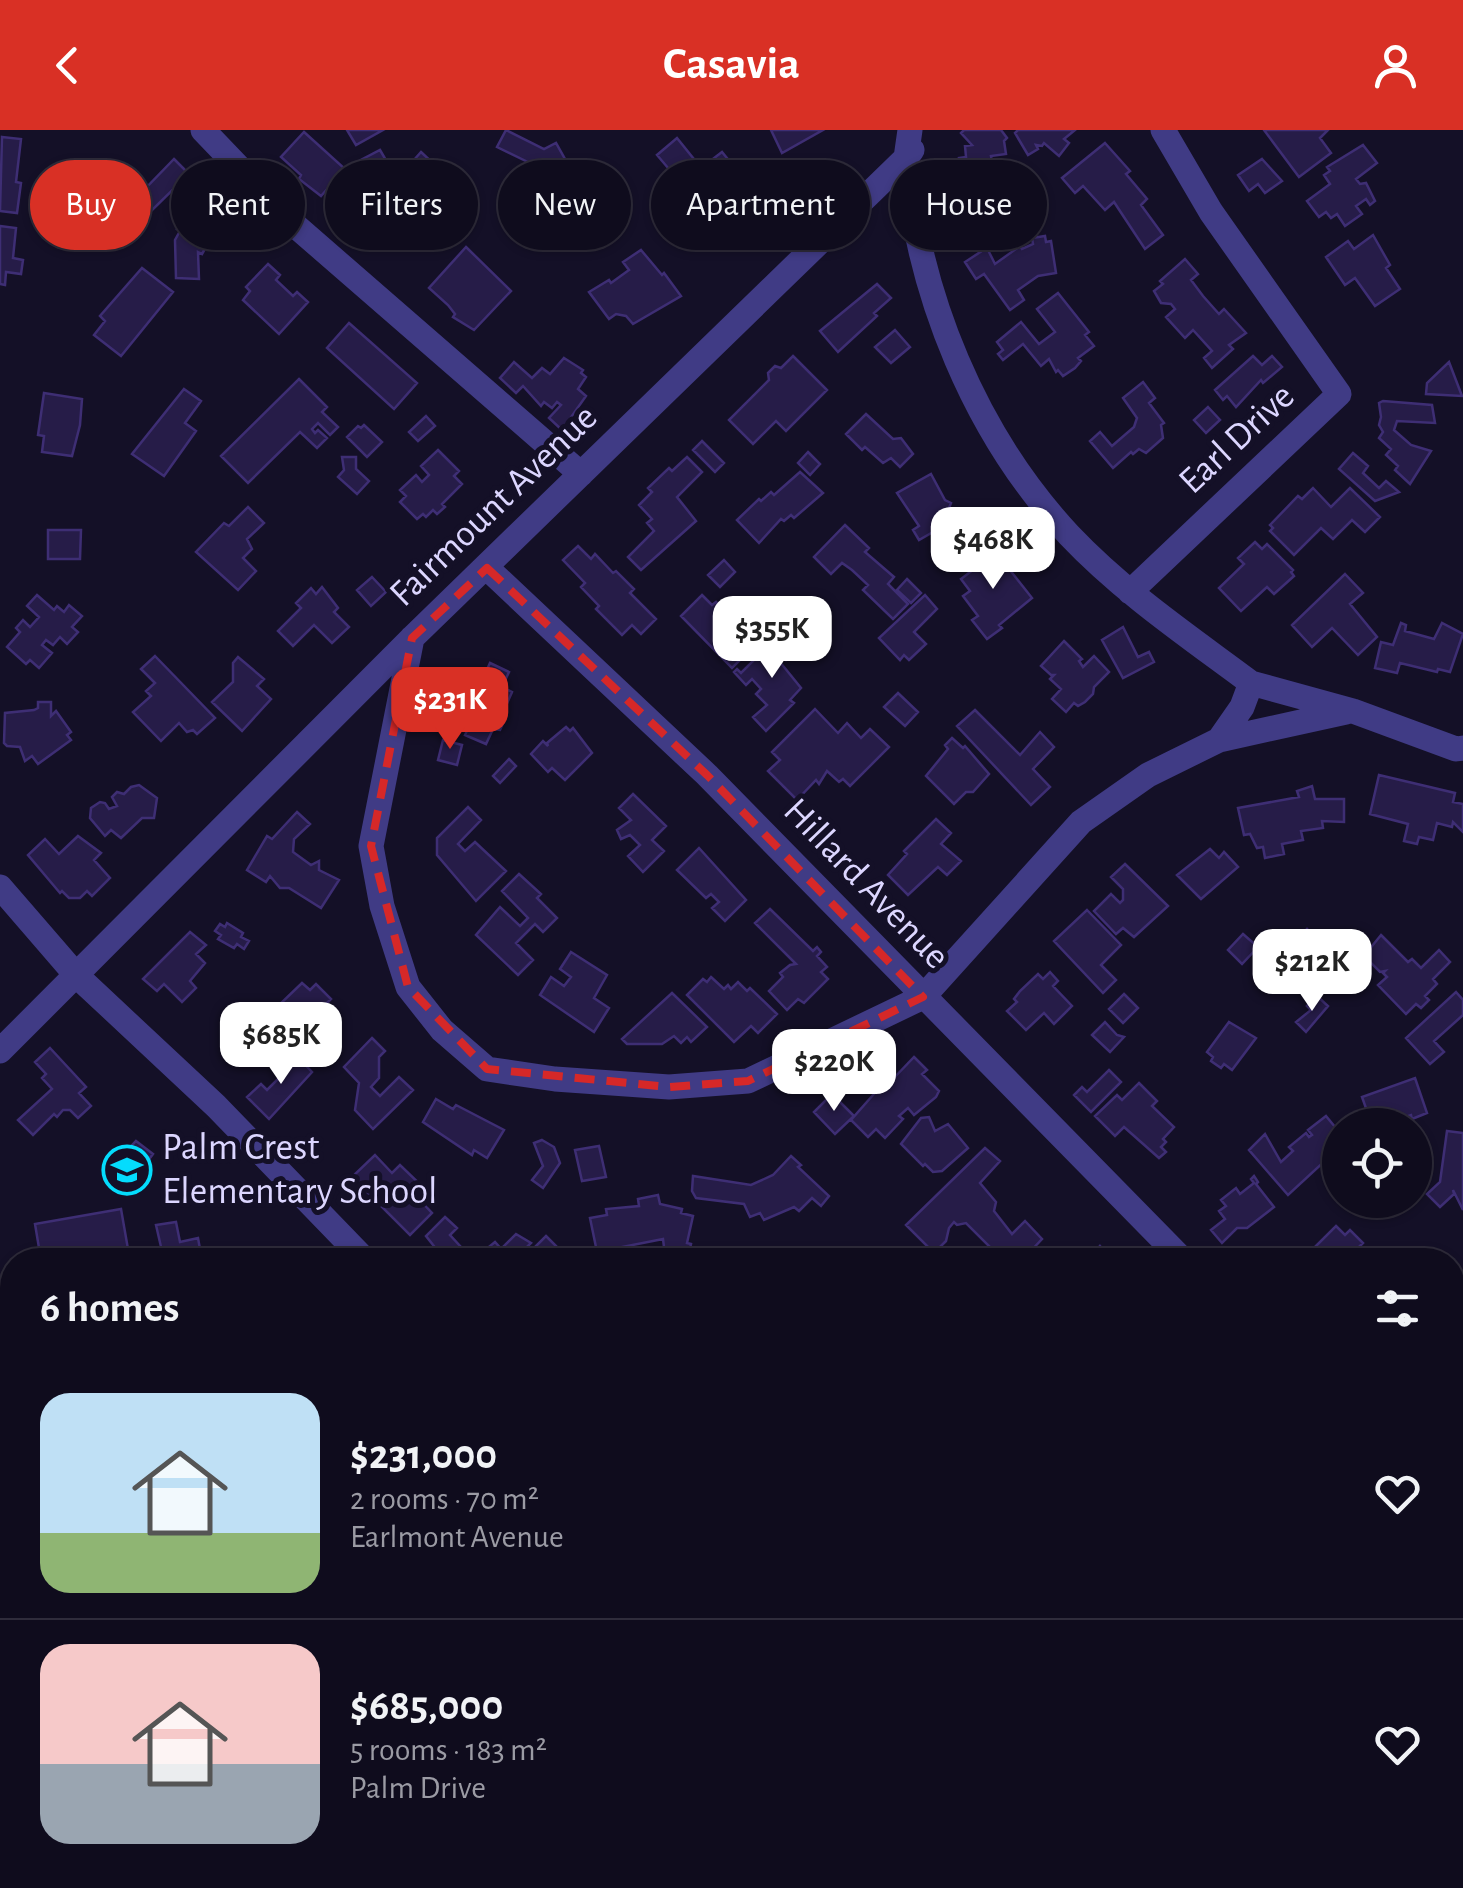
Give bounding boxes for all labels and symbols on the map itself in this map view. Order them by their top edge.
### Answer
street label: Earl Drive [1172,377,1302,501]
street label: Fairmount Avenue [383,398,605,614]
pin: $468K [923,507,1063,592]
pin: $355K [702,596,842,681]
pin: $231K [380,667,520,752]
street label: Hillard Avenue [776,792,956,976]
pin: $212K [1242,929,1382,1014]
pin: $685K [211,1002,351,1087]
pin: $220K [764,1029,904,1114]
place label: Palm Crest Elementary School [162,1129,438,1211]
school or university icon: Palm Crest Elementary School [101,1144,153,1196]

